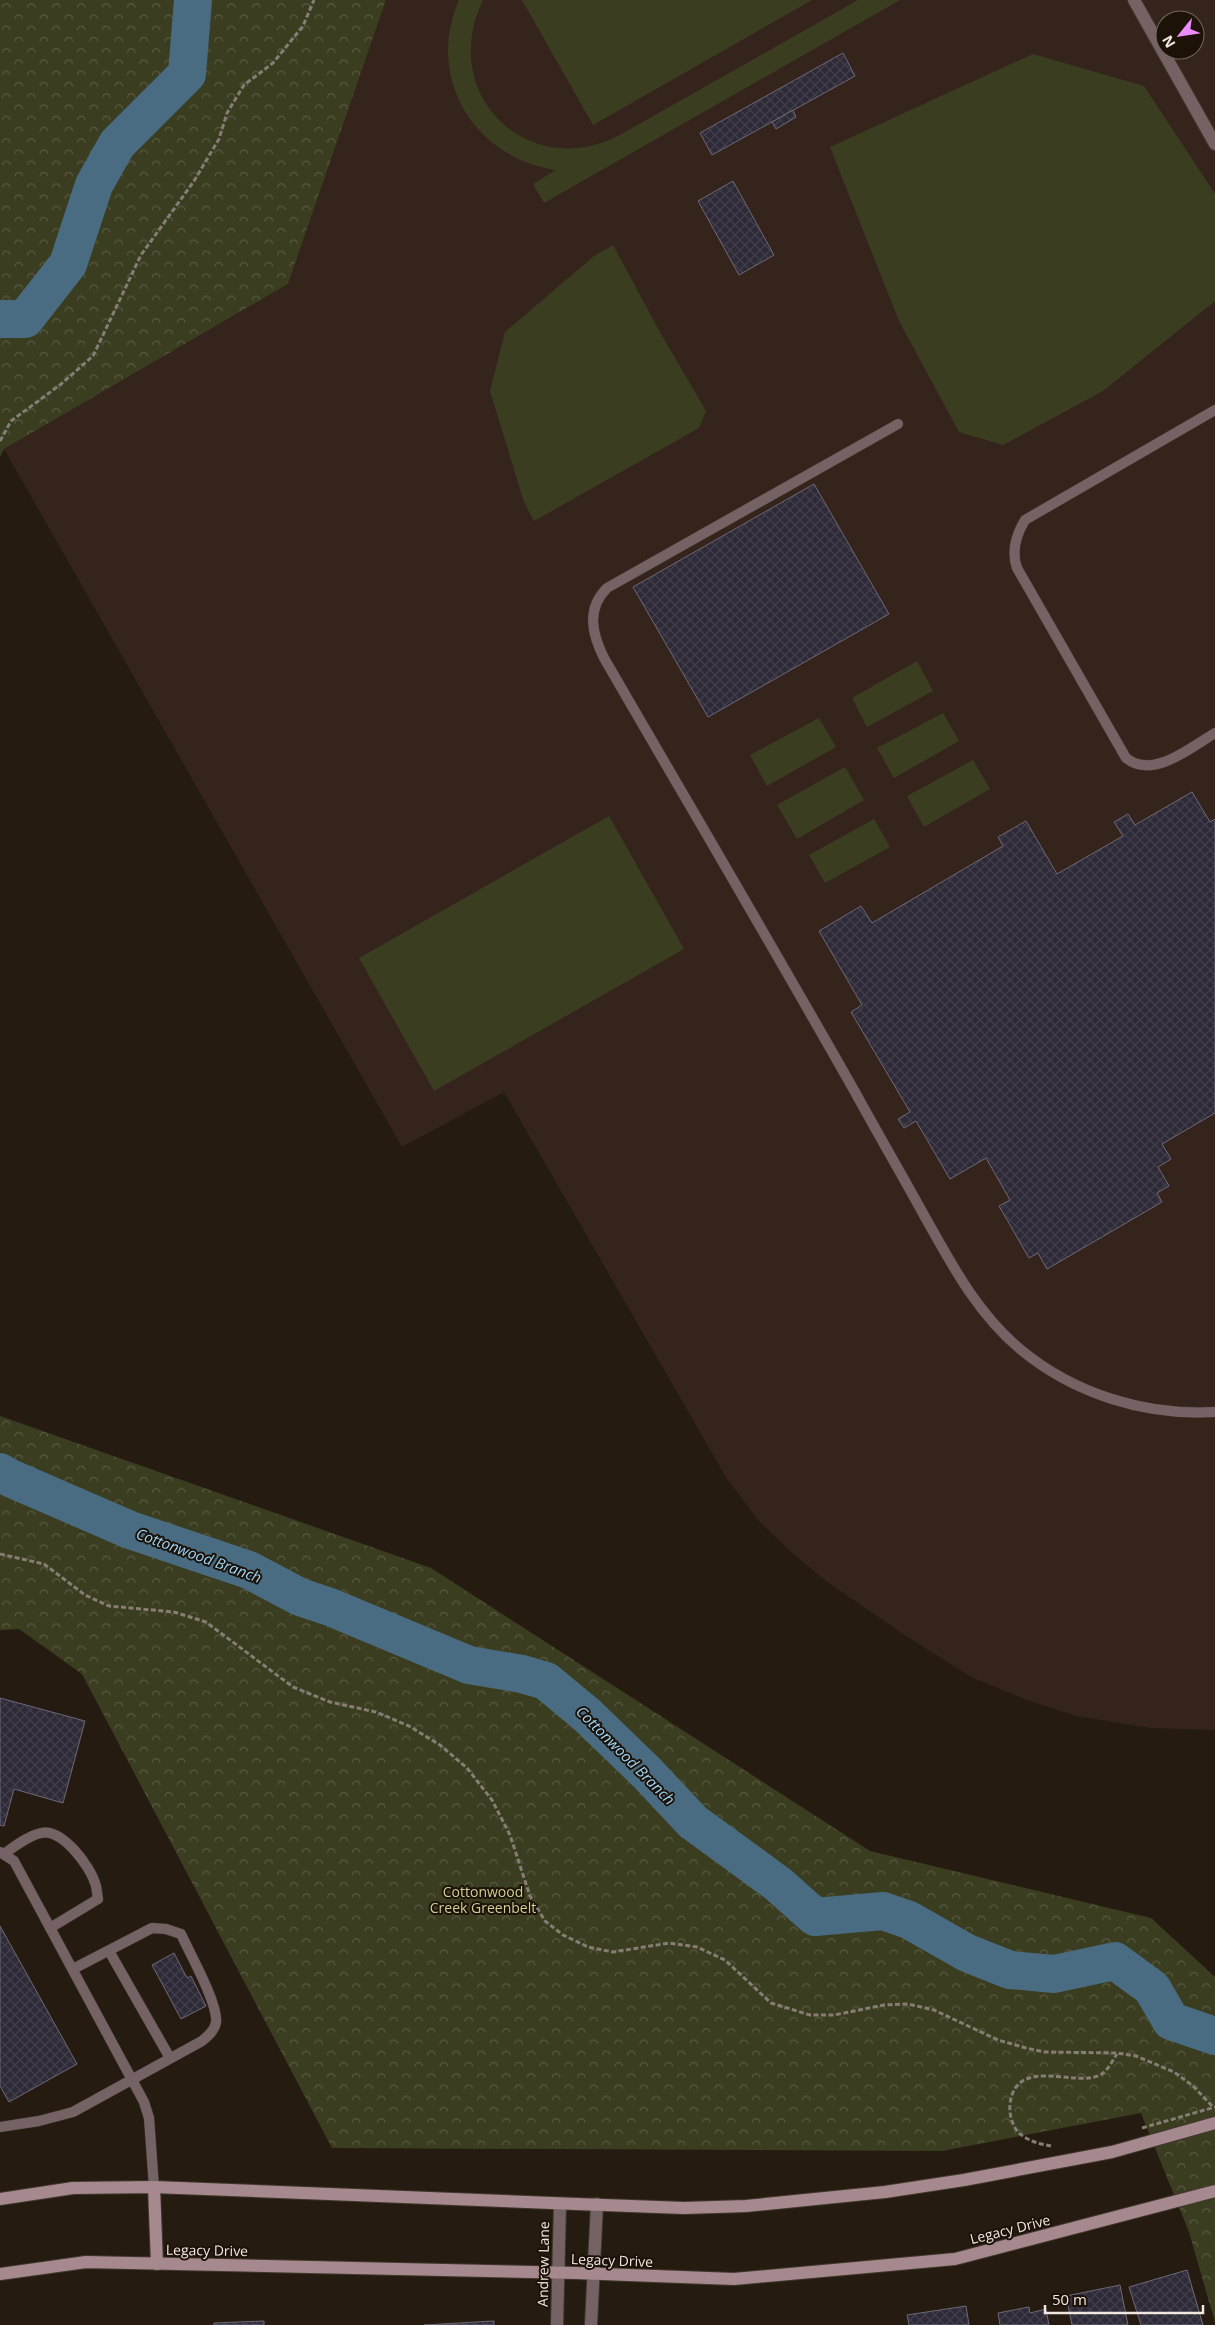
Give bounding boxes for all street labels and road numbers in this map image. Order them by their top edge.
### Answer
street label: Legacy Drive [968,2210,1052,2248]
street label: Andrew Lane [533,2221,553,2307]
street label: Legacy Drive [166,2240,248,2260]
street label: Legacy Drive [571,2249,654,2271]

